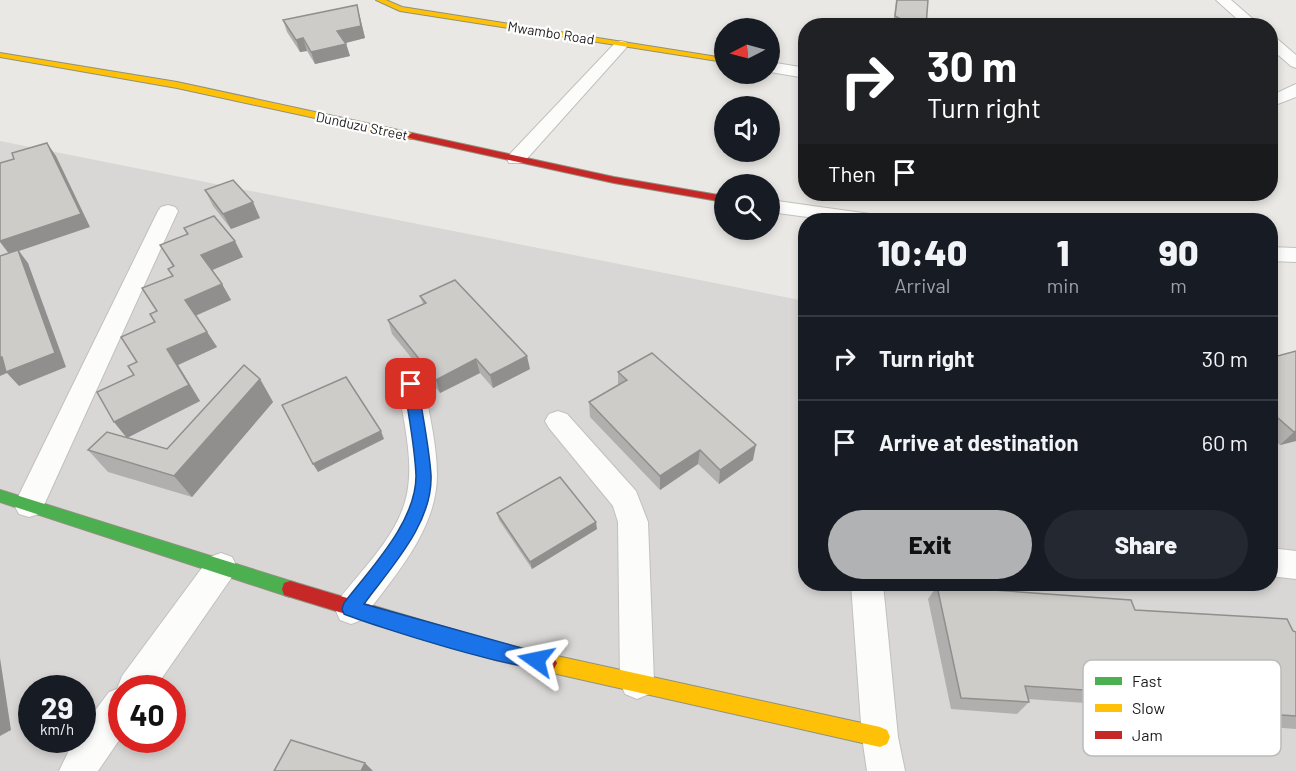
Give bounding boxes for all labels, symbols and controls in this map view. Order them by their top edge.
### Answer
street label: Mwambo Road [506,17,596,48]
north arrow [714,18,780,84]
map controls [714,18,780,240]
text: 30 m [927,40,1017,90]
icon: right [828,42,906,120]
text: Turn right [927,91,1041,123]
button: sound [714,96,780,162]
street label: Dunduzu Street [315,107,410,144]
icon: arrive [888,156,921,189]
text: Then [828,160,876,186]
button: search [714,174,780,240]
text: 10:40 [878,230,967,273]
text: 1 [1057,230,1069,273]
text: 90 [1159,230,1199,273]
text: Arrival [894,273,950,297]
text: min [1047,273,1079,297]
text: m [1170,273,1187,297]
icon: right [828,342,861,375]
text: Turn right [879,345,974,371]
text: 30 m [1202,345,1248,371]
pin [385,358,436,409]
icon: arrive [394,367,427,400]
icon: arrive [828,426,861,459]
text: Arrive at destination [879,429,1078,455]
text: 60 m [1202,429,1248,455]
button: Exit [828,510,1032,579]
button: Share [1044,510,1248,579]
position arrow [504,628,568,692]
legend [1083,660,1281,756]
text: Fast [1132,671,1162,690]
speed limit sign: 40 [108,675,186,753]
text: 29 [41,689,73,725]
text: Slow [1132,698,1165,717]
text: km/h [40,720,74,738]
text: Jam [1132,725,1163,744]

